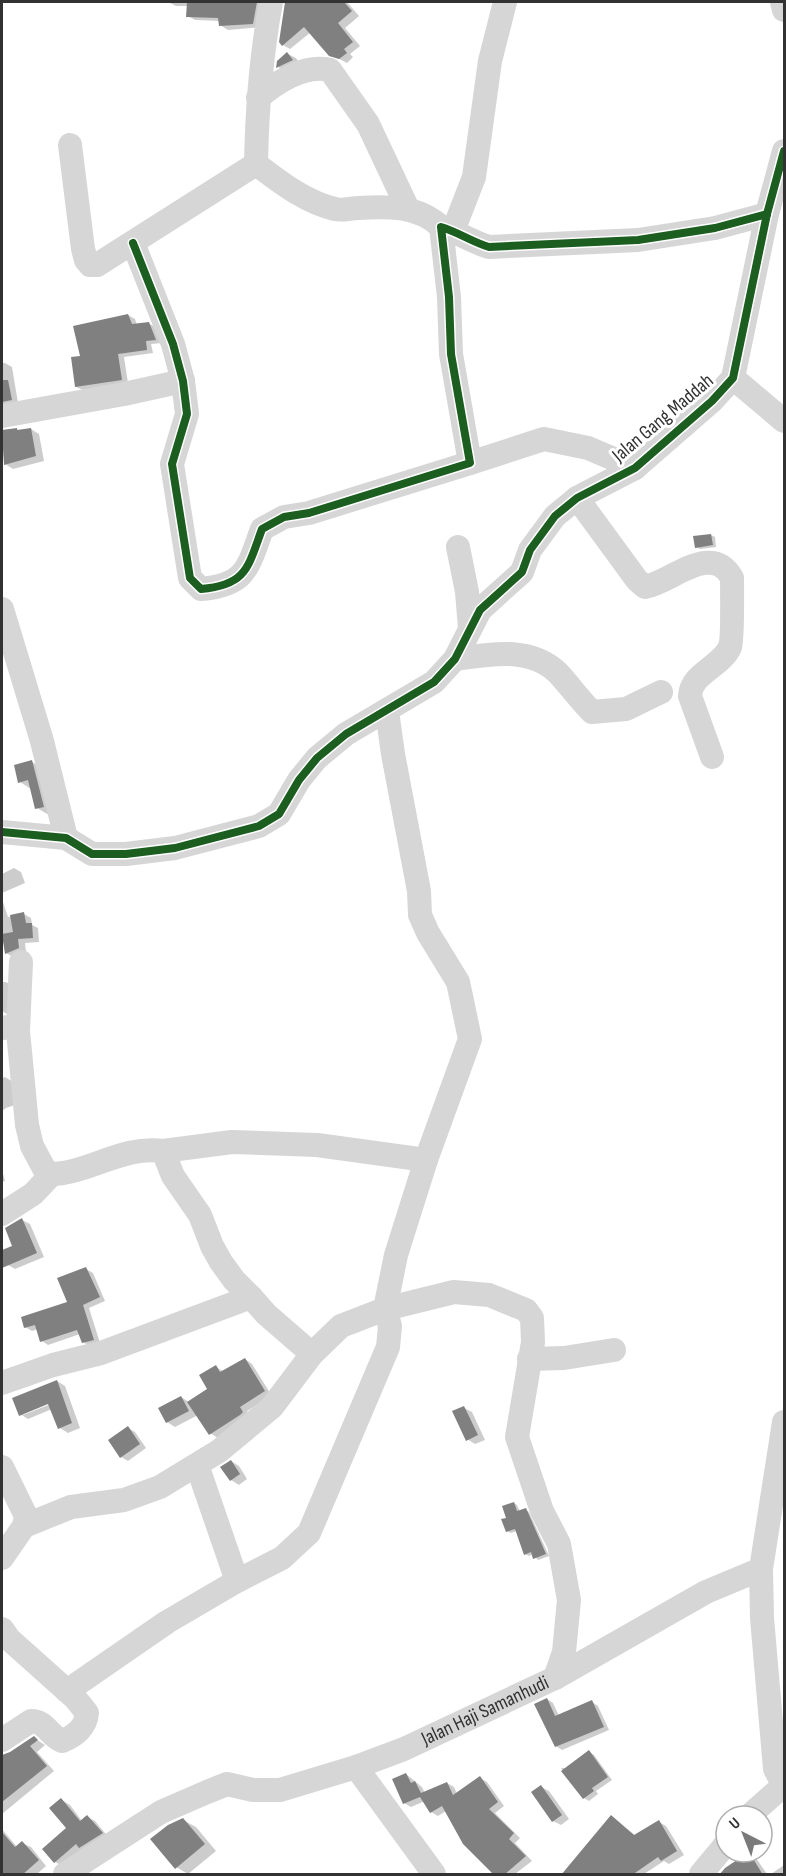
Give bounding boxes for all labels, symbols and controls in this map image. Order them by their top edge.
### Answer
street label: Jalan Gang Maddah [607,369,719,468]
street label: Jalan Haji Samanhudi [417,1671,553,1751]
north arrow [714,1804,774,1864]
text: U [726,1814,744,1834]

